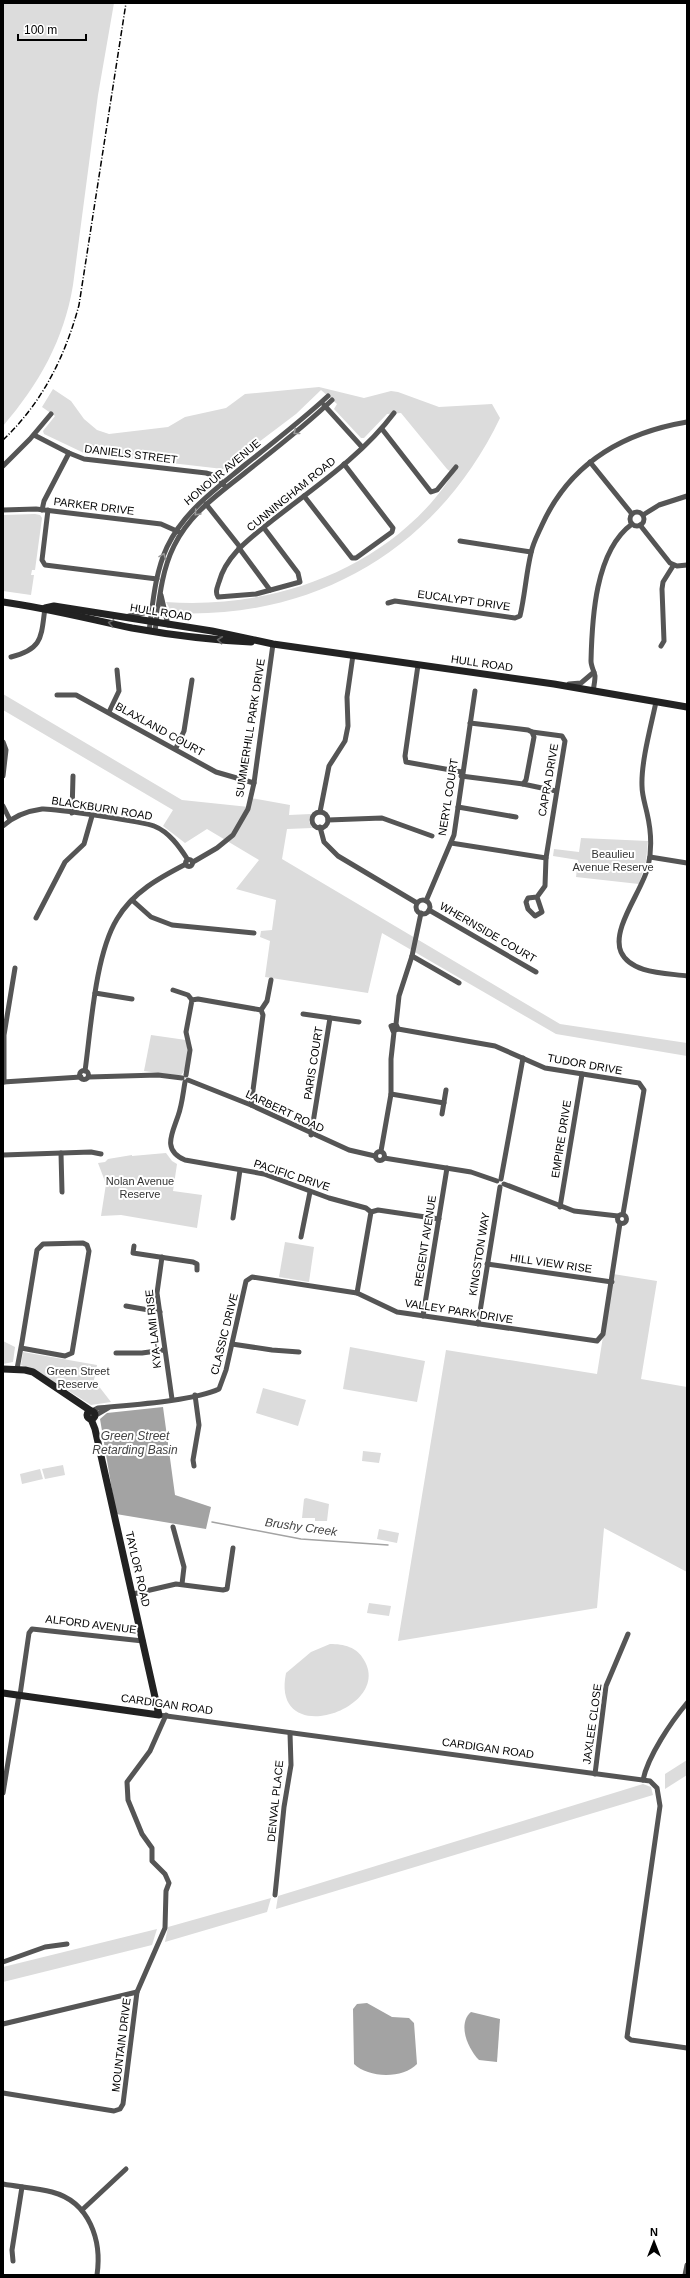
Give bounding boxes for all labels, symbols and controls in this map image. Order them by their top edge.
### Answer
scale bar [18,16,86,42]
text: 100 m [24,23,57,37]
one-way arrow [293,427,300,434]
street label: HONOUR AVENUE [181,437,263,507]
street label: DANIELS STREET [84,442,178,466]
street label: CUNNINGHAM ROAD [244,455,338,533]
street label: PARKER DRIVE [53,495,135,517]
one-way arrow [194,508,202,516]
one-way arrow [159,553,167,560]
street label: EUCALYPT DRIVE [417,588,511,612]
street label: HULL ROAD [129,601,193,623]
one-way arrow [108,620,114,628]
one-way arrow [217,636,224,645]
street label: HULL ROAD [450,653,514,673]
street label: SUMMERHILL PARK DRIVE [233,658,267,798]
street label: BLAXLAND COURT [114,700,207,758]
street label: CAPRA DRIVE [536,743,560,817]
street label: NERYL COURT [436,757,460,836]
street label: BLACKBURN ROAD [51,794,153,822]
park label: Beaulieu Avenue Reserve [572,848,654,873]
street label: WHERNSIDE COURT [438,900,539,965]
street label: PARIS COURT [301,1025,325,1101]
street label: TUDOR DRIVE [547,1052,623,1076]
street label: LARBERT ROAD [244,1088,326,1134]
street label: EMPIRE DRIVE [549,1099,573,1179]
street label: PACIFIC DRIVE [252,1157,332,1193]
park label: Nolan Avenue Reserve [106,1175,174,1200]
street label: REGENT AVENUE [412,1194,438,1288]
street label: KINGSTON WAY [466,1211,492,1296]
street label: HILL VIEW RISE [509,1251,593,1275]
street label: KYA-LAMI RISE [143,1289,163,1369]
street label: CLASSIC DRIVE [208,1292,240,1376]
street label: VALLEY PARK DRIVE [404,1297,514,1325]
park label: Green Street Reserve [47,1365,109,1390]
water label: Green Street Retarding Basin [92,1429,178,1457]
water label: Brushy Creek [264,1515,339,1539]
street label: TAYLOR ROAD [123,1530,153,1608]
street label: ALFORD AVENUE [45,1612,137,1636]
street label: JAXLEE CLOSE [580,1683,604,1765]
street label: CARDIGAN ROAD [120,1692,214,1716]
street label: CARDIGAN ROAD [441,1736,535,1760]
street label: DENVAL PLACE [265,1760,285,1842]
street label: MOUNTAIN DRIVE [109,1997,133,2093]
north arrow [634,2222,674,2262]
text: N [650,2226,658,2238]

